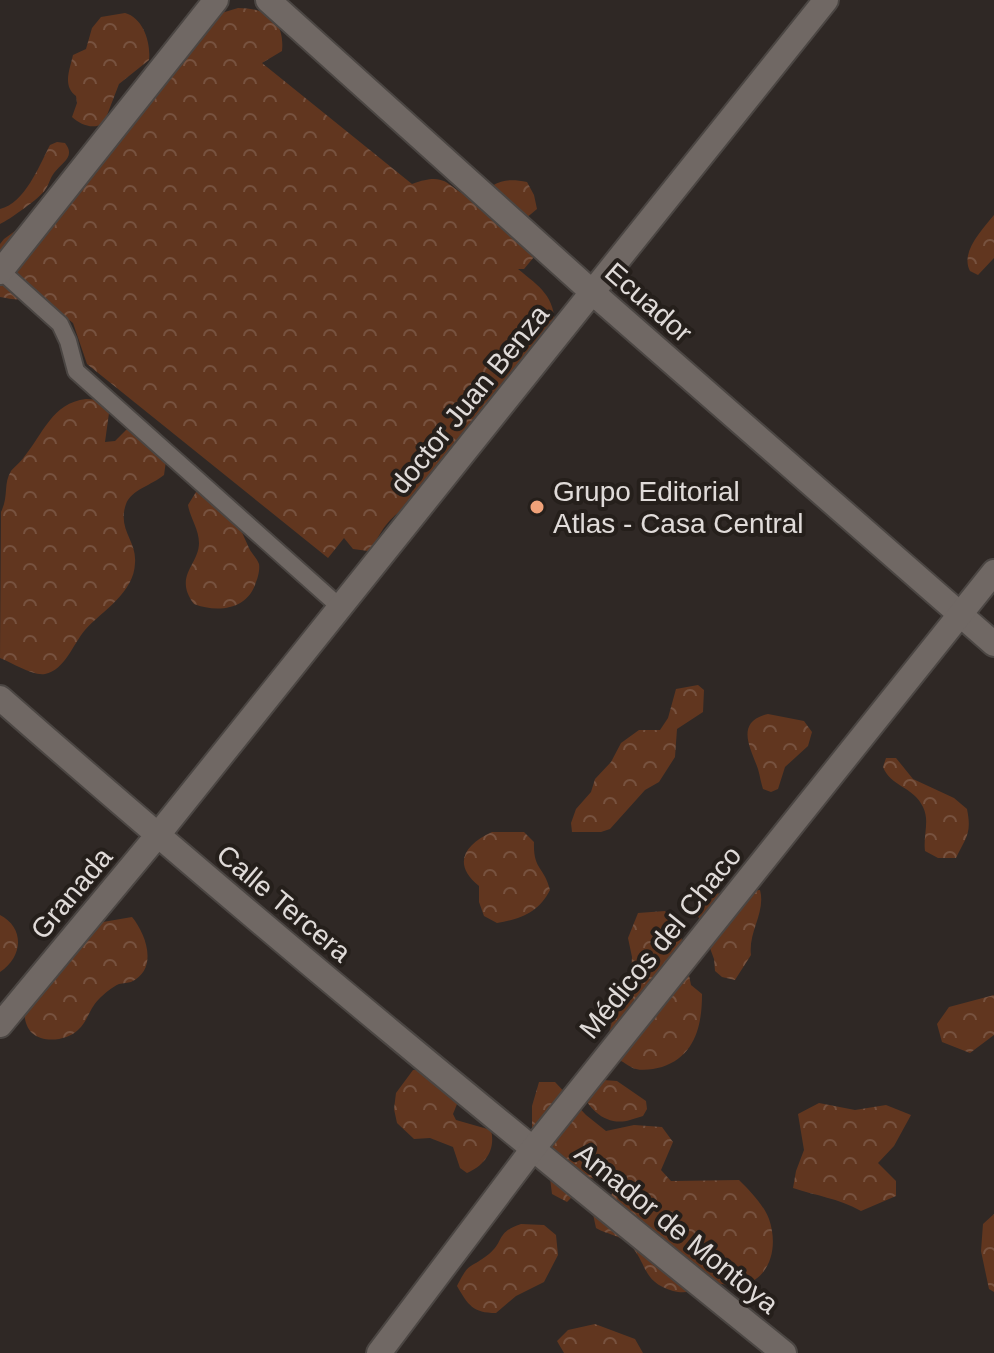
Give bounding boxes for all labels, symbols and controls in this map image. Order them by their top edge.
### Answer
street label: Ecuador [599,256,698,348]
street label: doctor Juan Benza [384,299,555,500]
place label: Grupo Editorial Atlas - Casa Central [553,476,804,539]
marker: Grupo Editorial Atlas - Casa Central [528,498,546,516]
street label: Calle Tercera [211,839,357,968]
street label: Médicos del Chaco [573,840,747,1045]
street label: Granada [24,841,119,945]
street label: Amador de Montoya [569,1137,785,1320]

